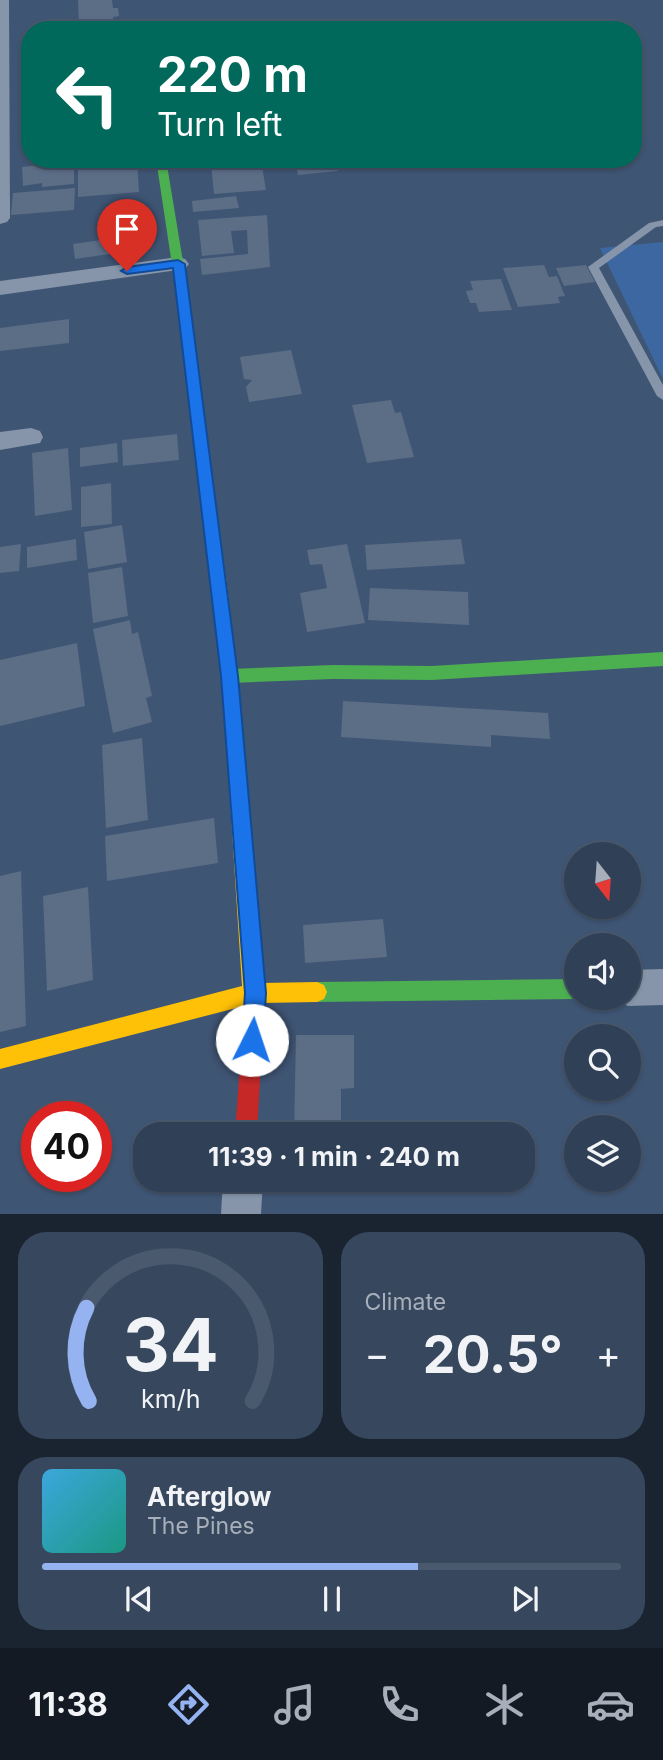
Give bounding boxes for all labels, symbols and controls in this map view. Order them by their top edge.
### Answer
text: 220 m [157,45,308,104]
icon: left [42,49,133,140]
text: Turn left [157,105,282,144]
pin [97,199,157,271]
icon: arrive [108,210,146,248]
north arrow [564,842,640,919]
map controls [564,842,641,1192]
button: sound [564,933,641,1010]
position arrow [215,1003,289,1077]
button: search [564,1024,641,1101]
speed limit sign: 40 [21,1101,112,1192]
button: layers [564,1115,641,1192]
text: 11:39 · 1 min · 240 m [208,1141,460,1172]
text: Climate [365,1288,446,1316]
text: 34 [122,1301,218,1390]
text: 20.5° [423,1323,563,1386]
text: − [365,1331,390,1377]
text: + [596,1331,621,1377]
text: km/h [141,1384,200,1414]
text: Afterglow [147,1481,271,1512]
text: The Pines [147,1512,255,1540]
icon: previous [120,1580,158,1618]
icon: pause [313,1580,351,1618]
icon: next [506,1580,544,1618]
icon: directions [164,1680,213,1729]
icon: music [270,1680,319,1729]
icon: phone [375,1680,424,1729]
icon: climate [480,1680,529,1729]
icon: car [586,1680,635,1729]
text: 11:38 [28,1685,108,1724]

